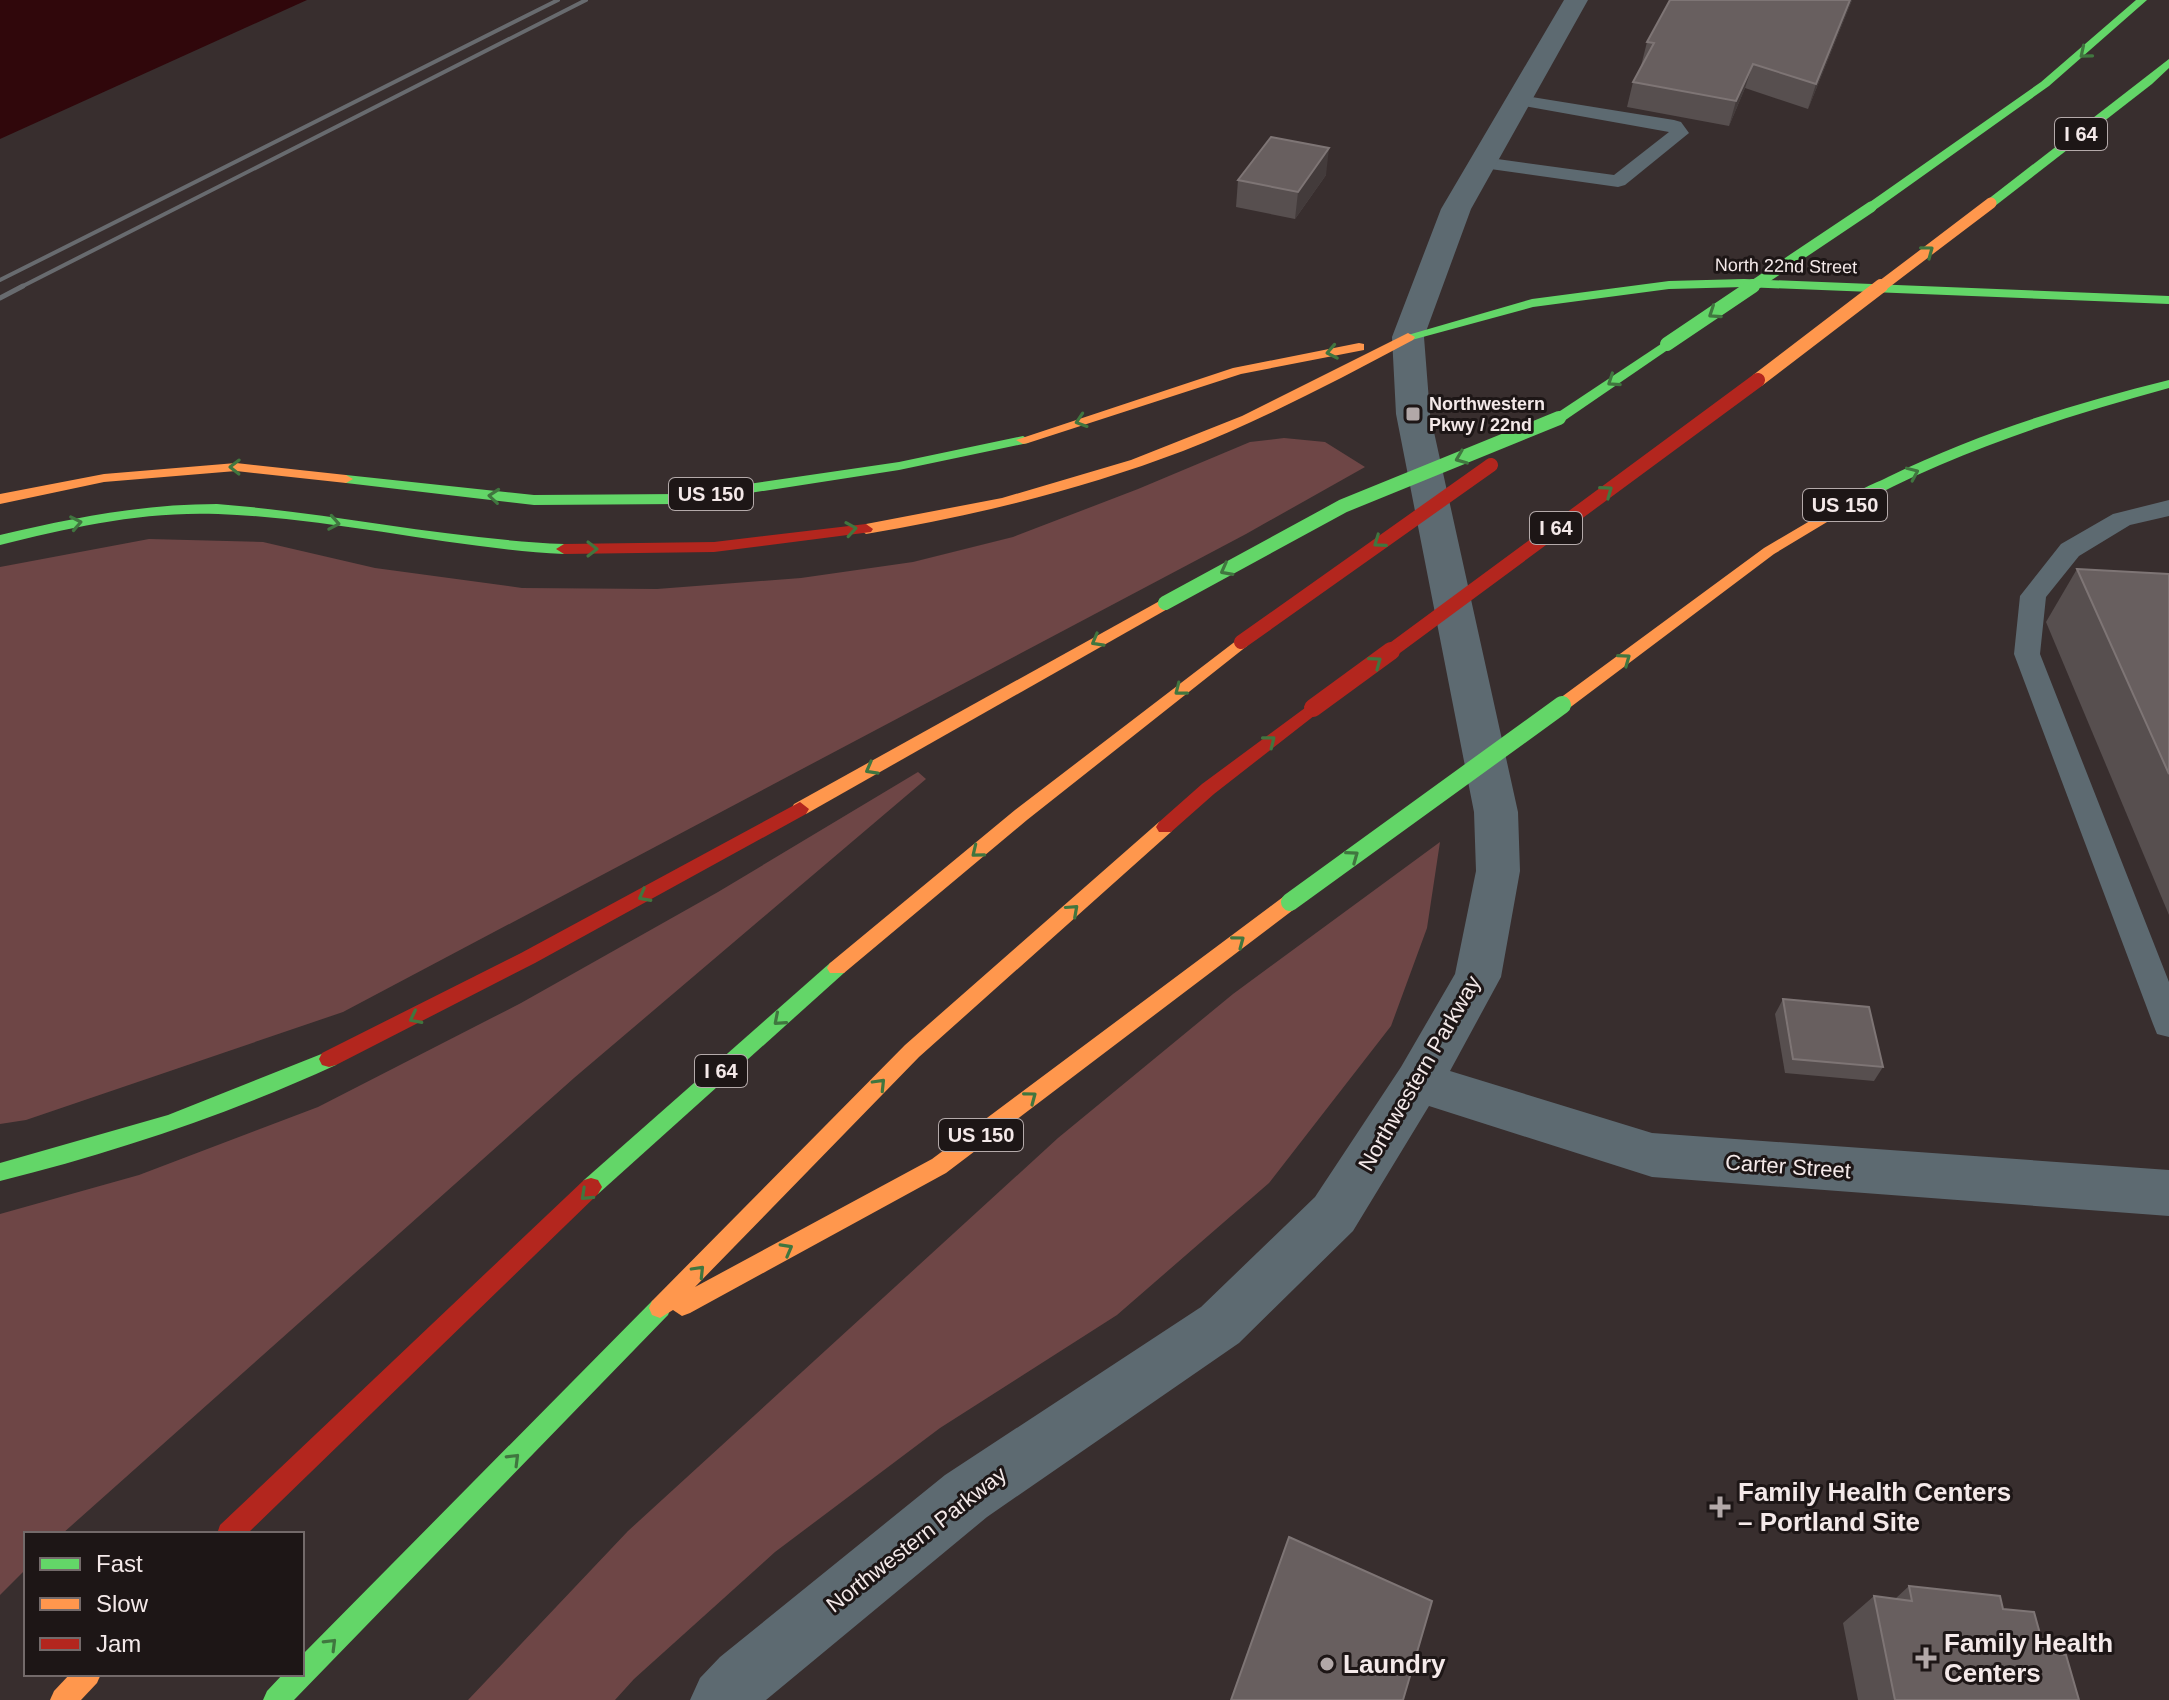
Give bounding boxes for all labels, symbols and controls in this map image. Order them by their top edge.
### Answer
one-way arrow [2079,43,2094,58]
road number: I 64 [2055,118,2107,150]
one-way arrow [1919,246,1934,260]
street label: North 22nd Street [1715,255,1857,277]
one-way arrow [1708,303,1722,318]
one-way arrow [1325,343,1338,360]
one-way arrow [1607,371,1621,386]
place label: Northwestern Pkwy / 22nd [1429,394,1545,435]
marker: Northwestern Pkwy / 22nd [1404,405,1422,423]
one-way arrow [1075,412,1089,428]
one-way arrow [1455,448,1469,465]
one-way arrow [228,459,241,476]
one-way arrow [1905,467,1919,483]
road number: US 150 [669,478,753,510]
one-way arrow [1599,486,1613,500]
one-way arrow [487,488,500,505]
road number: US 150 [1803,489,1887,521]
road number: I 64 [1530,512,1582,544]
one-way arrow [327,514,341,531]
one-way arrow [69,515,83,532]
one-way arrow [845,522,858,539]
one-way arrow [1374,532,1388,547]
one-way arrow [586,540,599,558]
one-way arrow [1220,560,1235,575]
one-way arrow [1092,631,1106,647]
one-way arrow [1616,654,1631,669]
one-way arrow [1367,657,1381,671]
one-way arrow [1174,680,1189,694]
one-way arrow [1261,736,1276,750]
one-way arrow [865,759,880,775]
one-way arrow [972,842,986,857]
one-way arrow [1344,851,1359,866]
one-way arrow [638,886,652,901]
one-way arrow [1064,905,1079,920]
one-way arrow [1230,936,1244,950]
street label: Northwestern Parkway [1353,971,1486,1175]
one-way arrow [408,1009,423,1024]
one-way arrow [773,1010,788,1025]
road number: I 64 [695,1055,747,1087]
one-way arrow [871,1079,885,1093]
one-way arrow [1022,1092,1037,1106]
road number: US 150 [939,1119,1023,1151]
street label: Carter Street [1724,1150,1852,1183]
one-way arrow [581,1186,595,1201]
one-way arrow [779,1243,793,1259]
one-way arrow [690,1266,705,1280]
one-way arrow [504,1454,519,1468]
street label: Northwestern Parkway [821,1461,1011,1617]
place label: Family Health Centers – Portland Site [1738,1477,2011,1537]
marker: Family Health Centers – Portland Site [1709,1496,1731,1518]
legend [24,1532,304,1676]
text: Fast [96,1550,143,1577]
text: Slow [96,1590,149,1617]
place label: Family Health Centers [1944,1628,2113,1688]
text: Jam [96,1630,141,1657]
one-way arrow [322,1639,336,1653]
marker: Family Health Centers [1915,1647,1937,1669]
place label: Laundry [1343,1649,1446,1679]
marker: Laundry [1318,1655,1336,1673]

